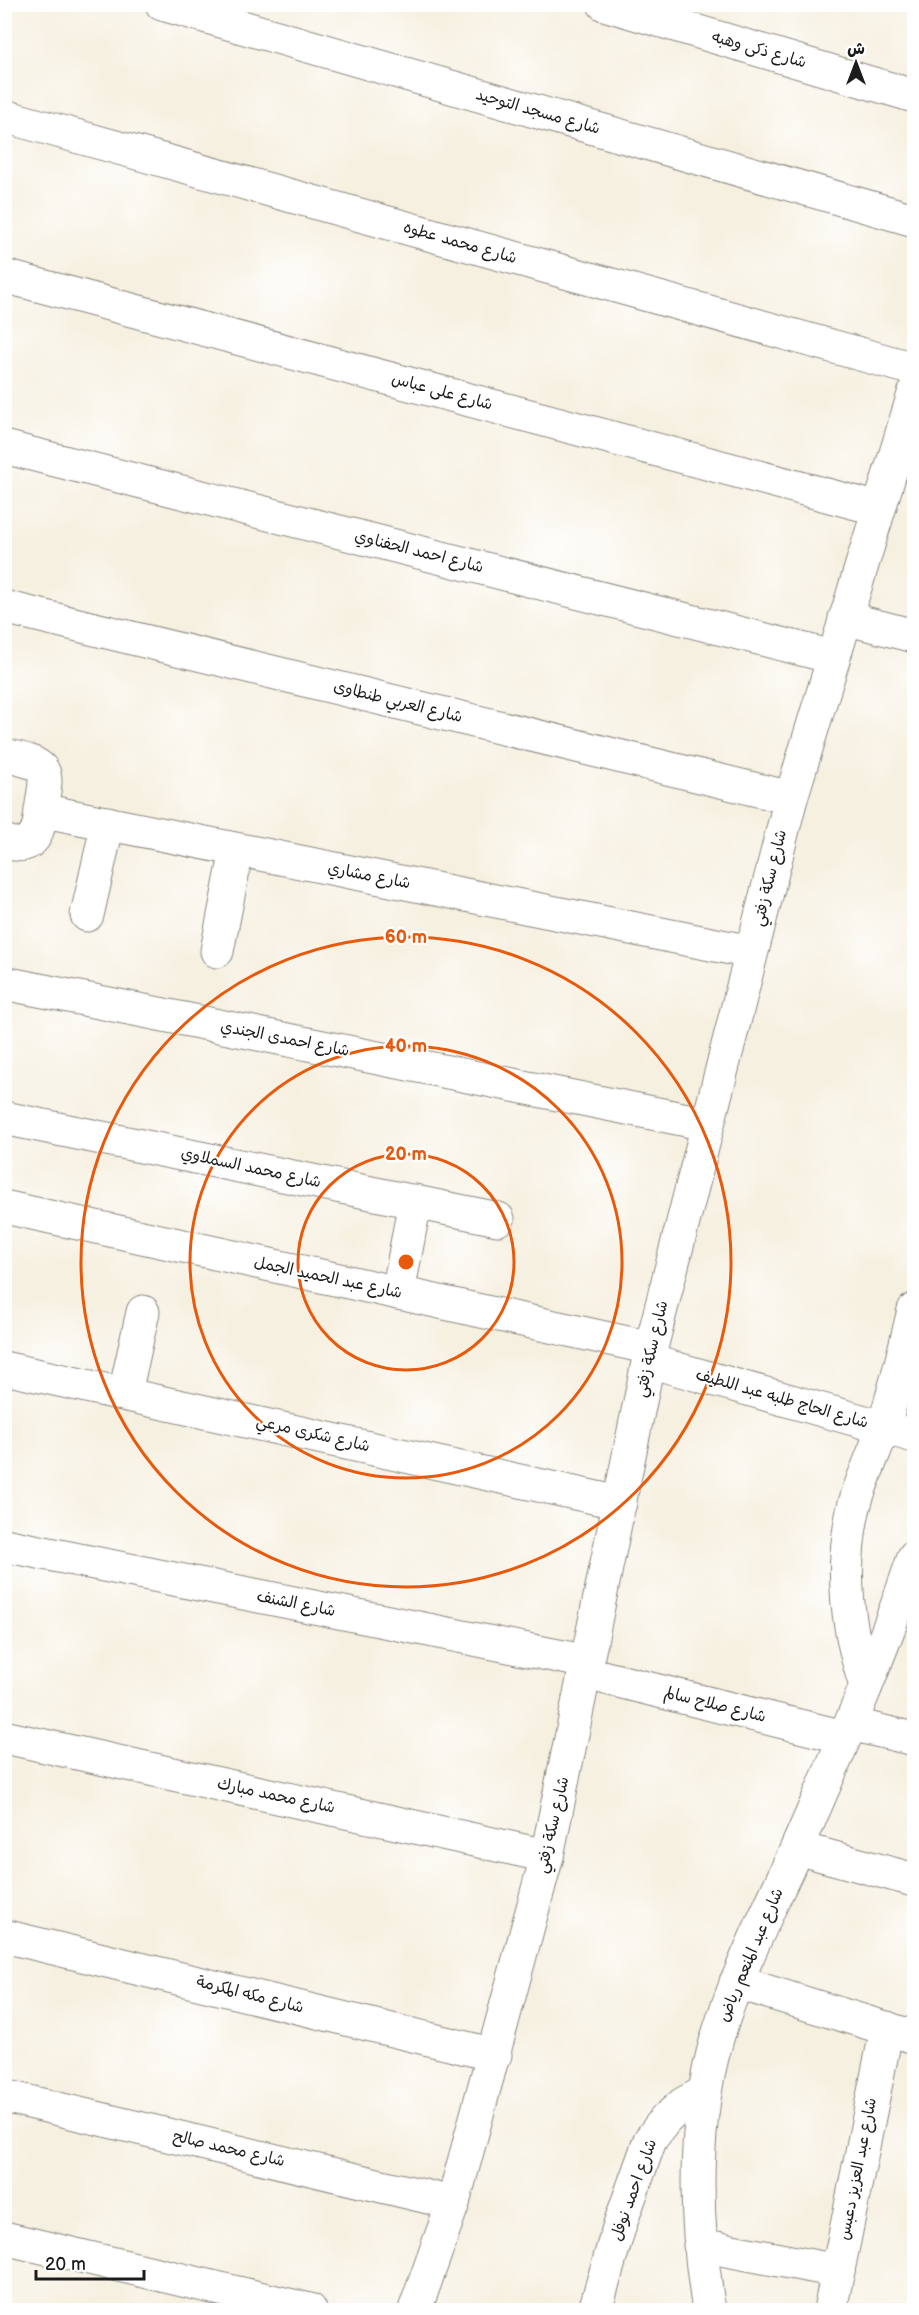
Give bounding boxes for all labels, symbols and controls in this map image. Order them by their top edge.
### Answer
street label: شارع ذكى وهبه [709,27,808,74]
north arrow [826,33,886,93]
text: ش [847,40,865,59]
street label: شارع مسجد التوحيد [473,85,602,140]
street label: شارع محمد عطوه [401,218,519,269]
street label: شارع على عباس [389,369,495,416]
street label: شارع احمد الحفناوي [352,527,486,578]
street label: شارع العربي طنطاوى [331,677,464,731]
street label: شارع سكة زفتي [749,828,795,929]
street label: شارع مشاري [326,859,412,894]
text: 60 m [385,927,427,948]
street label: شارع احمدى الجندي [219,1017,351,1062]
text: 40 m [385,1036,427,1057]
street label: شارع محمد السملاوي [179,1144,323,1193]
text: 20 m [385,1144,427,1165]
centre of rings [396,1252,416,1272]
street label: شارع عبد الحميد الجمل [252,1253,404,1304]
street label: شارع سكة زفتي [632,1299,676,1400]
street label: شارع الحاج طلبه عبد اللطيف [693,1365,871,1434]
street label: شارع شكرى مرعي [253,1412,372,1460]
street label: شارع الشنف [255,1587,337,1622]
street label: شارع صلاح سالم [662,1683,768,1729]
street label: شارع محمد مبارك [215,1774,337,1819]
street label: شارع سكة زفتي [533,1775,577,1876]
street label: شارع عبد المنعم رياض [714,1885,790,2025]
street label: شارع مكه المكرمة [194,1972,306,2018]
street label: شارع عبد العزيز دعبس [835,2096,882,2242]
street label: شارع محمد صالح [171,2127,287,2172]
street label: شارع احمد نوفل [607,2137,662,2244]
scale bar [36,2243,144,2281]
text: 20 m [45,2254,86,2275]

